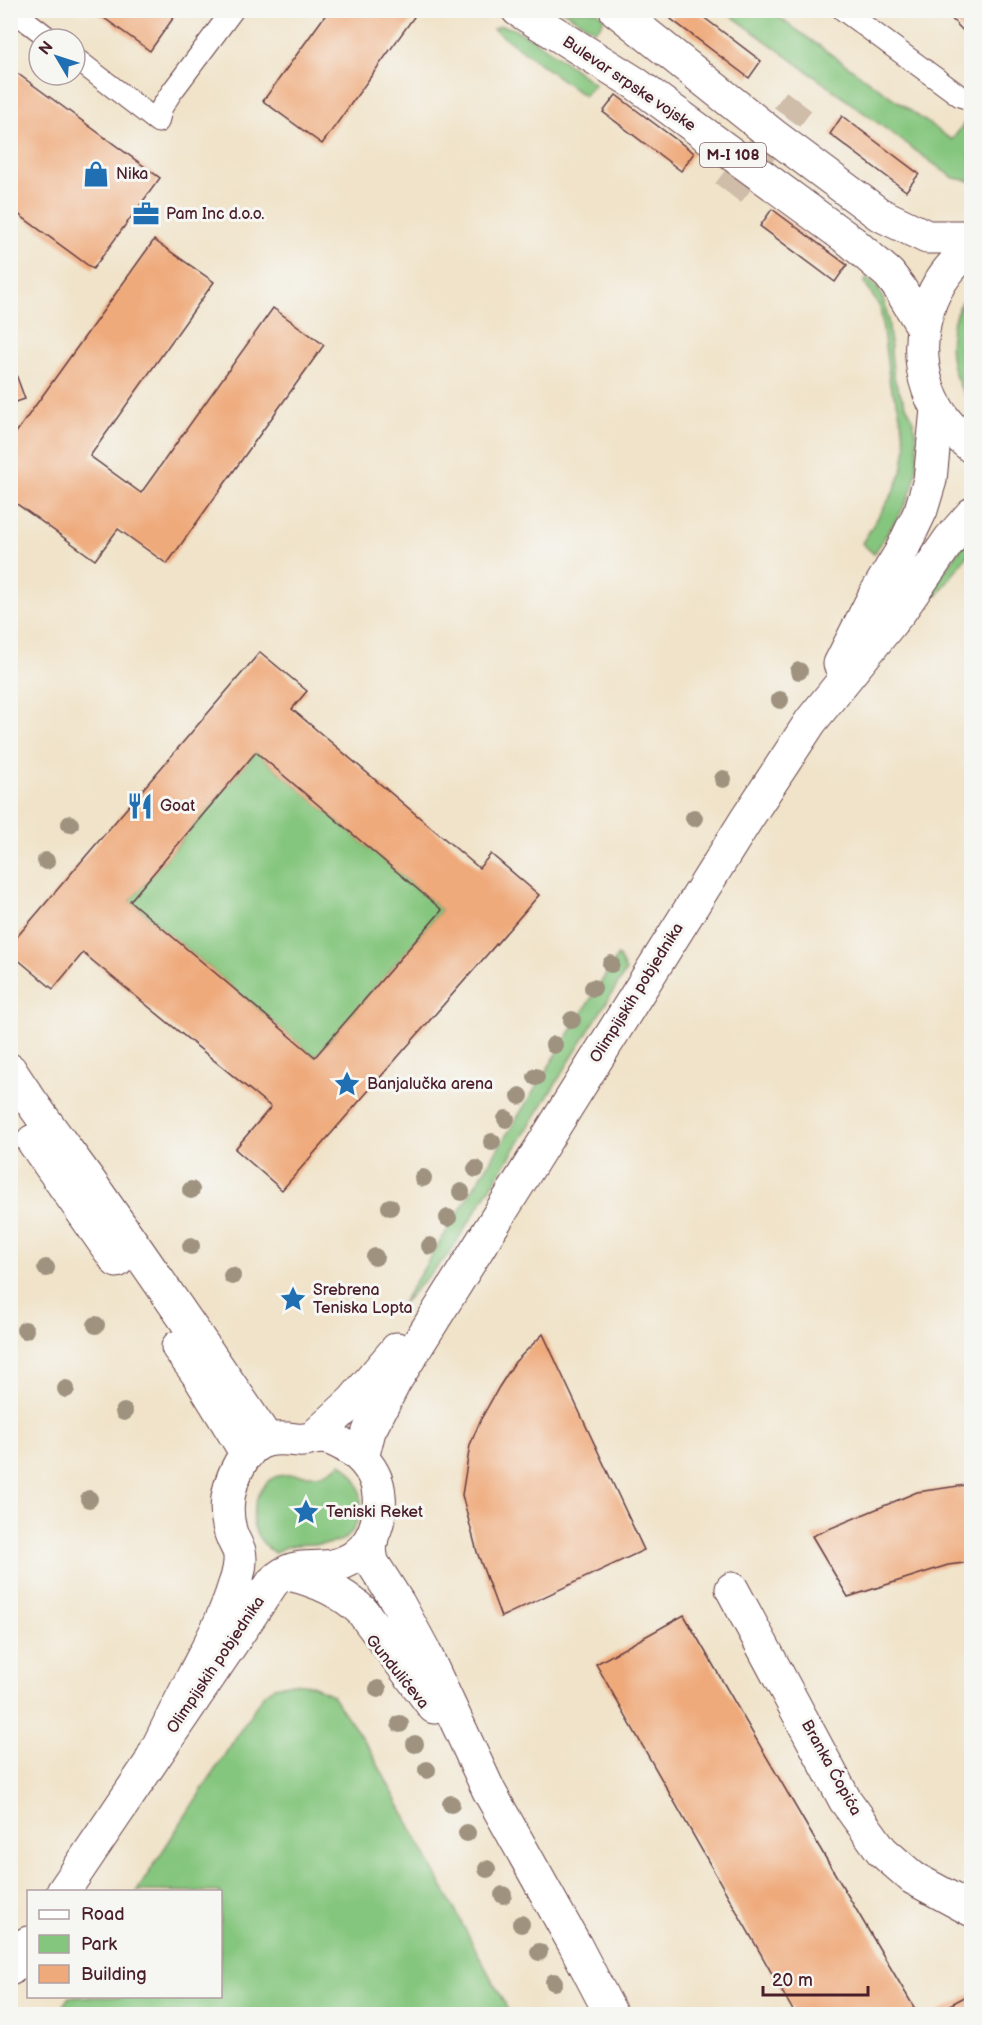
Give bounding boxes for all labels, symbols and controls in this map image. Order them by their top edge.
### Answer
north arrow [27,27,87,87]
street label: Bulevar srpske vojske [559,32,700,136]
text: N [35,38,58,59]
road number: M-I 108 [700,143,766,167]
shop icon: Nika [81,159,111,189]
place label: Nika [116,165,148,184]
office icon: Pam Inc d.o.o. [131,199,161,229]
place label: Pam Inc d.o.o. [166,205,264,224]
restaurant icon: Goat [125,791,155,821]
place label: Goat [160,797,195,816]
street label: Olimpijskih pobjednika [586,920,688,1066]
place icon: Banjalučka arena [332,1069,362,1099]
place label: Banjalučka arena [367,1075,493,1094]
place label: Srebrena Teniska Lopta [313,1281,412,1318]
place icon: Srebrena Teniska Lopta [278,1284,308,1314]
place icon: Teniski Reket [291,1497,321,1527]
place label: Teniski Reket [326,1503,423,1522]
street label: Olimpijskih pobjednika [163,1593,269,1737]
street label: Gundulićeva [361,1631,433,1713]
street label: Branka Ćopića [797,1716,867,1819]
legend [27,1890,222,1998]
text: Road [81,1904,125,1925]
text: Park [81,1934,117,1955]
scale bar [763,1959,868,1997]
text: Building [81,1964,147,1985]
text: 20 m [772,1970,813,1991]

